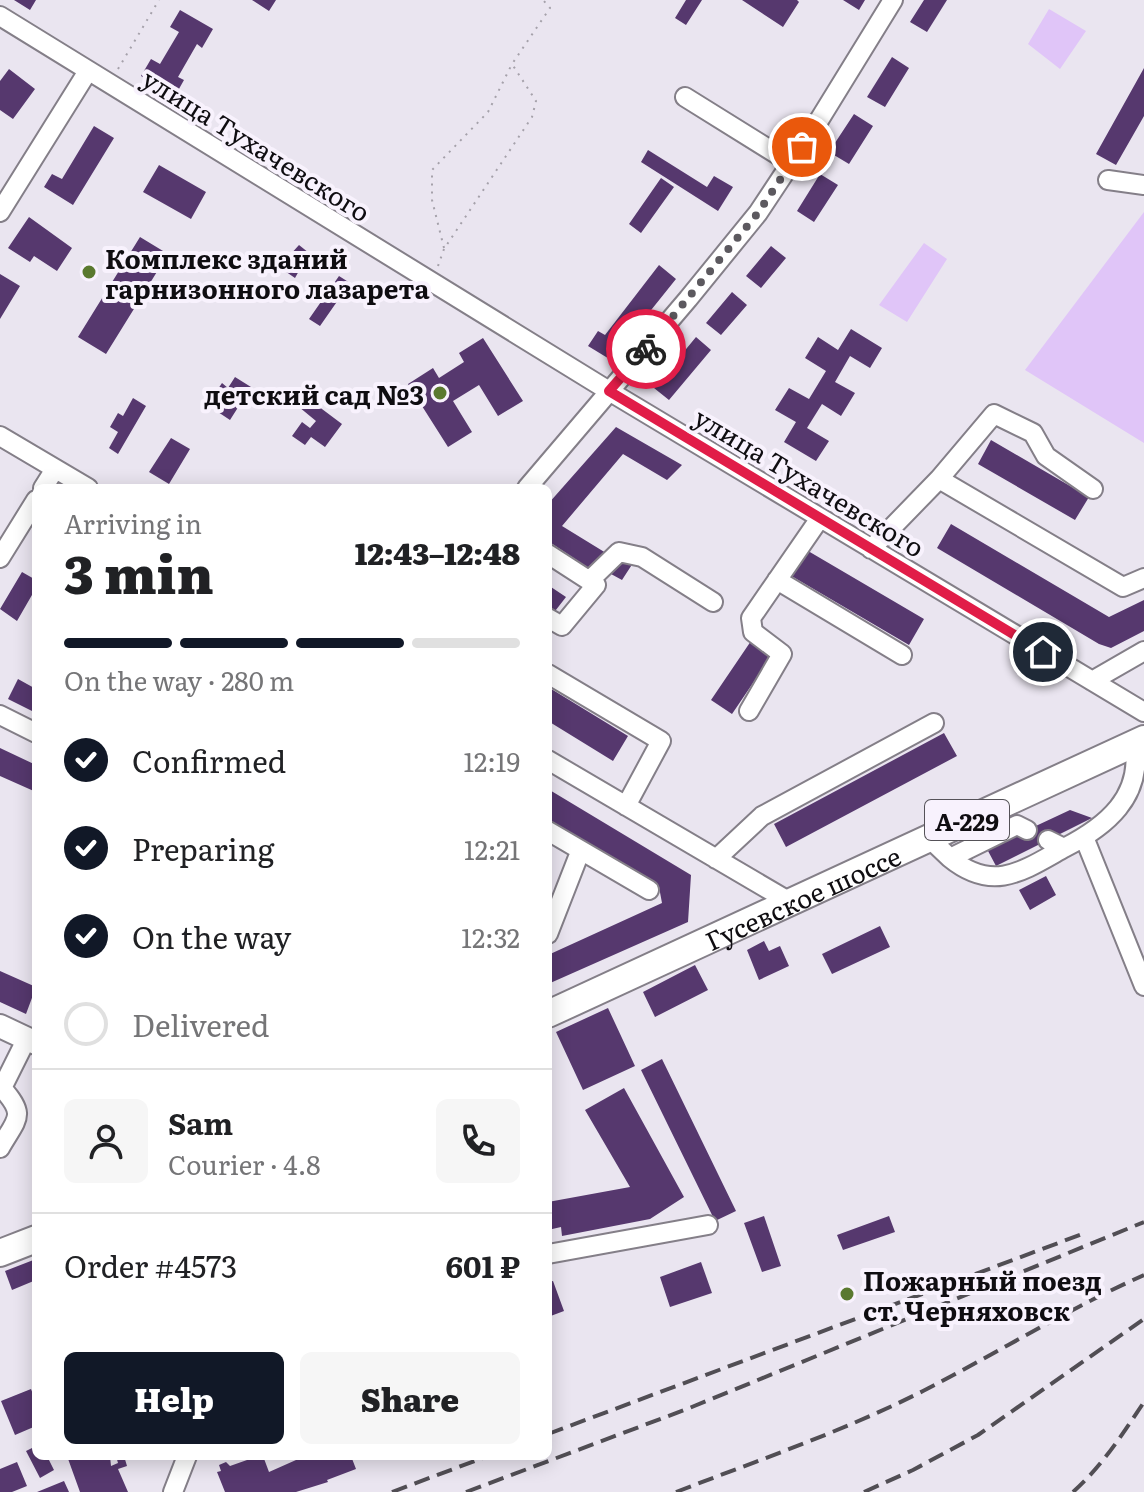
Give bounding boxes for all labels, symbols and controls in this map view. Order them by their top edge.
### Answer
street label: улица Тухачевского [135,58,379,230]
pin [768,113,836,181]
icon: bag [780,125,824,169]
place label: Комплекс зданий гарнизонного лазарета [105,238,430,307]
marker: Комплекс зданий гарнизонного лазарета [80,263,98,281]
courier [606,309,686,389]
icon: bike [624,327,668,371]
place label: детский сад №3 [204,374,424,413]
marker: детский сад №3 [431,384,449,402]
street label: улица Тухачевского [687,397,933,565]
text: Arriving in [64,503,202,542]
text: 12:43–12:48 [355,530,520,574]
text: 3 min [64,533,214,610]
pin [1009,618,1077,686]
icon: home [1021,630,1065,674]
text: On the way · 280 m [64,660,294,699]
icon: check [64,738,108,782]
text: Confirmed [132,738,286,782]
text: 12:19 [463,741,520,780]
road number: А-229 [925,800,1009,840]
icon: check [64,826,108,870]
text: Preparing [132,826,274,870]
text: 12:21 [464,829,520,868]
street label: Гусевское шоссе [698,835,906,959]
icon: check [64,914,108,958]
text: On the way [132,914,291,958]
text: 12:32 [461,917,520,956]
text: Delivered [132,1002,269,1046]
button: person [64,1099,148,1183]
button: phone [436,1099,520,1183]
text: Sam [168,1100,233,1144]
text: Courier · 4.8 [168,1144,321,1183]
text: Order #4573 [64,1243,237,1287]
text: 601 ₽ [446,1243,520,1287]
place label: Пожарный поезд ст. Черняховск [863,1260,1102,1329]
marker: Пожарный поезд ст. Черняховск [838,1285,856,1303]
button: Help [64,1352,284,1444]
button: Share [300,1352,520,1444]

